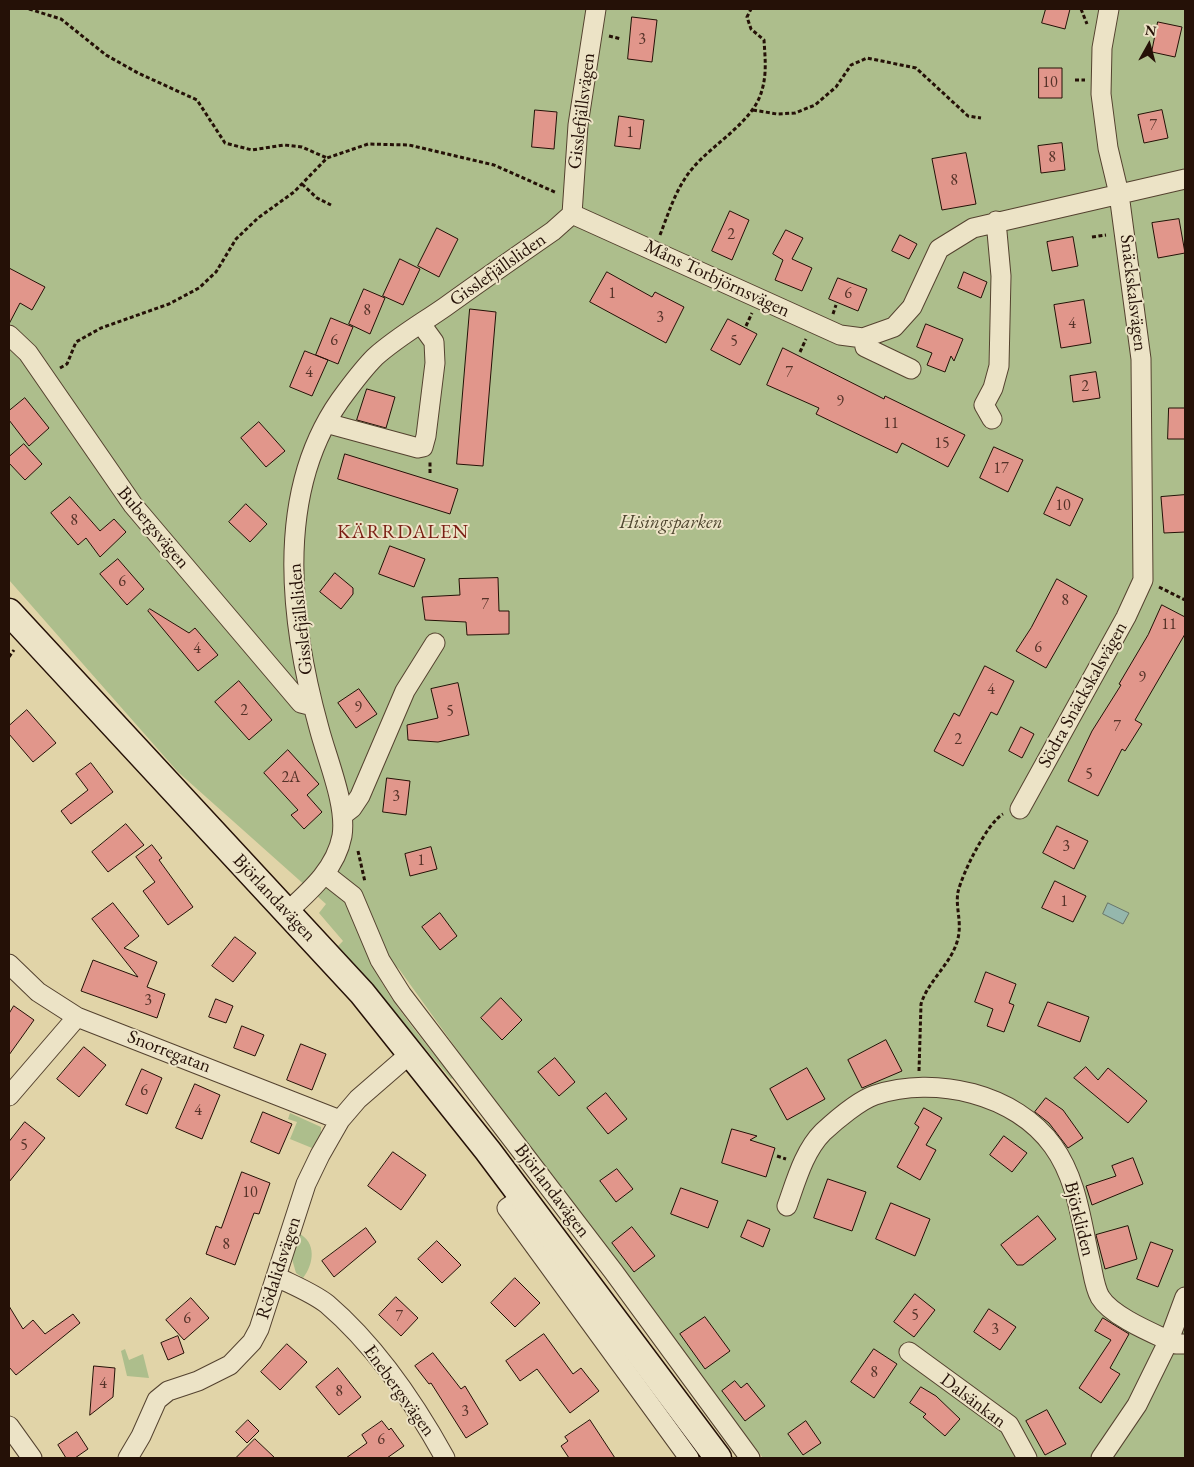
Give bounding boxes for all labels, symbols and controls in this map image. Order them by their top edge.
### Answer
north arrow [1124,20,1174,70]
text: N [1144,20,1158,40]
house number: 3 [638,30,646,50]
street label: Gisslefjällsvägen [564,51,600,171]
house number: 10 [1042,73,1058,93]
house number: 7 [1149,116,1157,136]
house number: 1 [626,123,634,143]
house number: 8 [1048,148,1056,168]
house number: 8 [950,171,958,191]
house number: 2 [727,225,735,245]
street label: Gisslefjällsliden [446,228,550,312]
street label: Snäckskalsvägen [1115,233,1151,353]
street label: Måns Torbjörnsvägen [641,235,793,323]
house number: 1 [608,284,616,304]
house number: 6 [844,284,852,304]
house number: 8 [363,301,371,321]
house number: 3 [656,308,664,328]
house number: 4 [1068,314,1076,334]
house number: 6 [330,331,338,351]
house number: 5 [730,332,738,352]
house number: 4 [305,363,313,383]
house number: 7 [785,363,793,383]
house number: 2 [1081,377,1089,397]
house number: 9 [836,392,844,412]
house number: 11 [883,414,899,434]
house number: 15 [934,434,950,454]
house number: 17 [993,459,1009,479]
street label: Bubergsvägen [112,482,194,574]
house number: 10 [1055,496,1071,516]
house number: 8 [70,511,78,531]
park label: Hisingsparken [619,512,723,534]
district label: KÄRRDALEN [336,521,470,545]
street label: Gisslefjällsliden [284,562,318,676]
house number: 6 [118,572,126,592]
house number: 8 [1061,591,1069,611]
house number: 7 [481,595,489,615]
house number: 11 [1161,615,1177,635]
street label: Södra Snäckskalsvägen [1033,618,1133,772]
house number: 6 [1034,638,1042,658]
house number: 4 [193,639,201,659]
house number: 9 [1138,668,1146,688]
house number: 4 [987,680,995,700]
house number: 9 [354,698,362,718]
house number: 2 [240,701,248,721]
house number: 5 [446,702,454,722]
house number: 7 [1113,717,1121,737]
house number: 2 [954,730,962,750]
house number: 5 [1085,765,1093,785]
house number: 2A [282,768,300,788]
house number: 3 [392,787,400,807]
house number: 3 [1062,837,1070,857]
street label: Björlandavägen [228,849,320,947]
house number: 1 [417,851,425,871]
house number: 1 [1060,892,1068,912]
house number: 3 [144,991,152,1011]
street label: Snorregatan [124,1026,214,1078]
house number: 6 [140,1081,148,1101]
house number: 4 [194,1101,202,1121]
house number: 5 [20,1136,28,1156]
street label: Björlandavägen [509,1140,595,1242]
street label: Björkliden [1059,1179,1099,1259]
house number: 10 [242,1183,258,1203]
street label: Rödalidsvägen [252,1214,306,1322]
house number: 8 [222,1235,230,1255]
house number: 5 [911,1306,919,1326]
house number: 7 [395,1307,403,1327]
house number: 6 [183,1309,191,1329]
house number: 3 [991,1320,999,1340]
street label: Enebergsvägen [358,1341,440,1441]
house number: 8 [870,1363,878,1383]
street label: Dalsänkan [935,1369,1011,1433]
house number: 4 [99,1374,107,1394]
house number: 8 [335,1382,343,1402]
house number: 3 [461,1402,469,1422]
house number: 6 [377,1430,385,1450]

